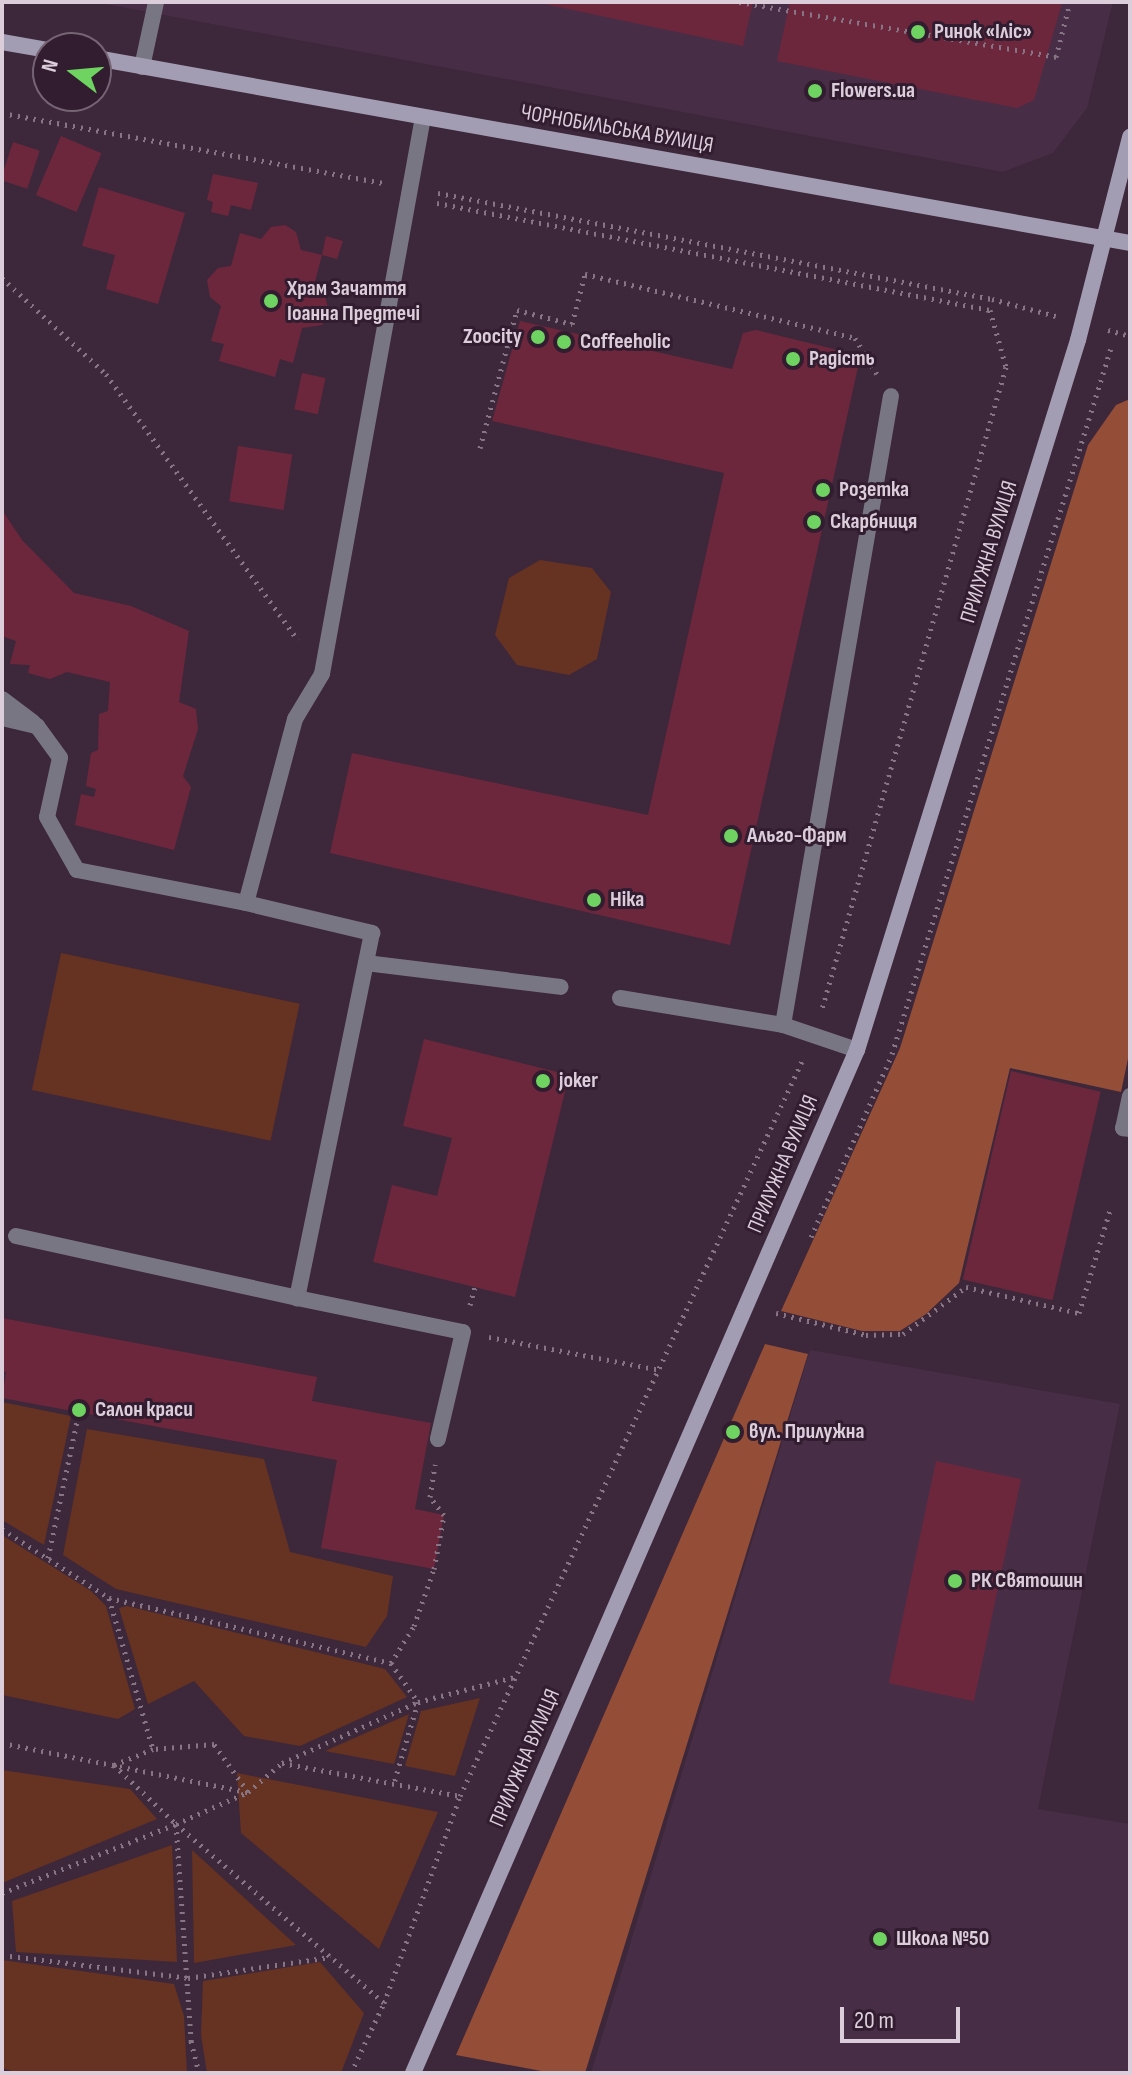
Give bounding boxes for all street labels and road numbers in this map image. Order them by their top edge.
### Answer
street label: ЧОРНОБИЛЬСЬКА ВУЛИЦЯ [519,99,715,159]
street label: ПРИЛУЖНА ВУЛИЦЯ [955,478,1023,626]
street label: ПРИЛУЖНА ВУЛИЦЯ [742,1091,824,1237]
street label: ПРИЛУЖНА ВУЛИЦЯ [484,1685,566,1831]

